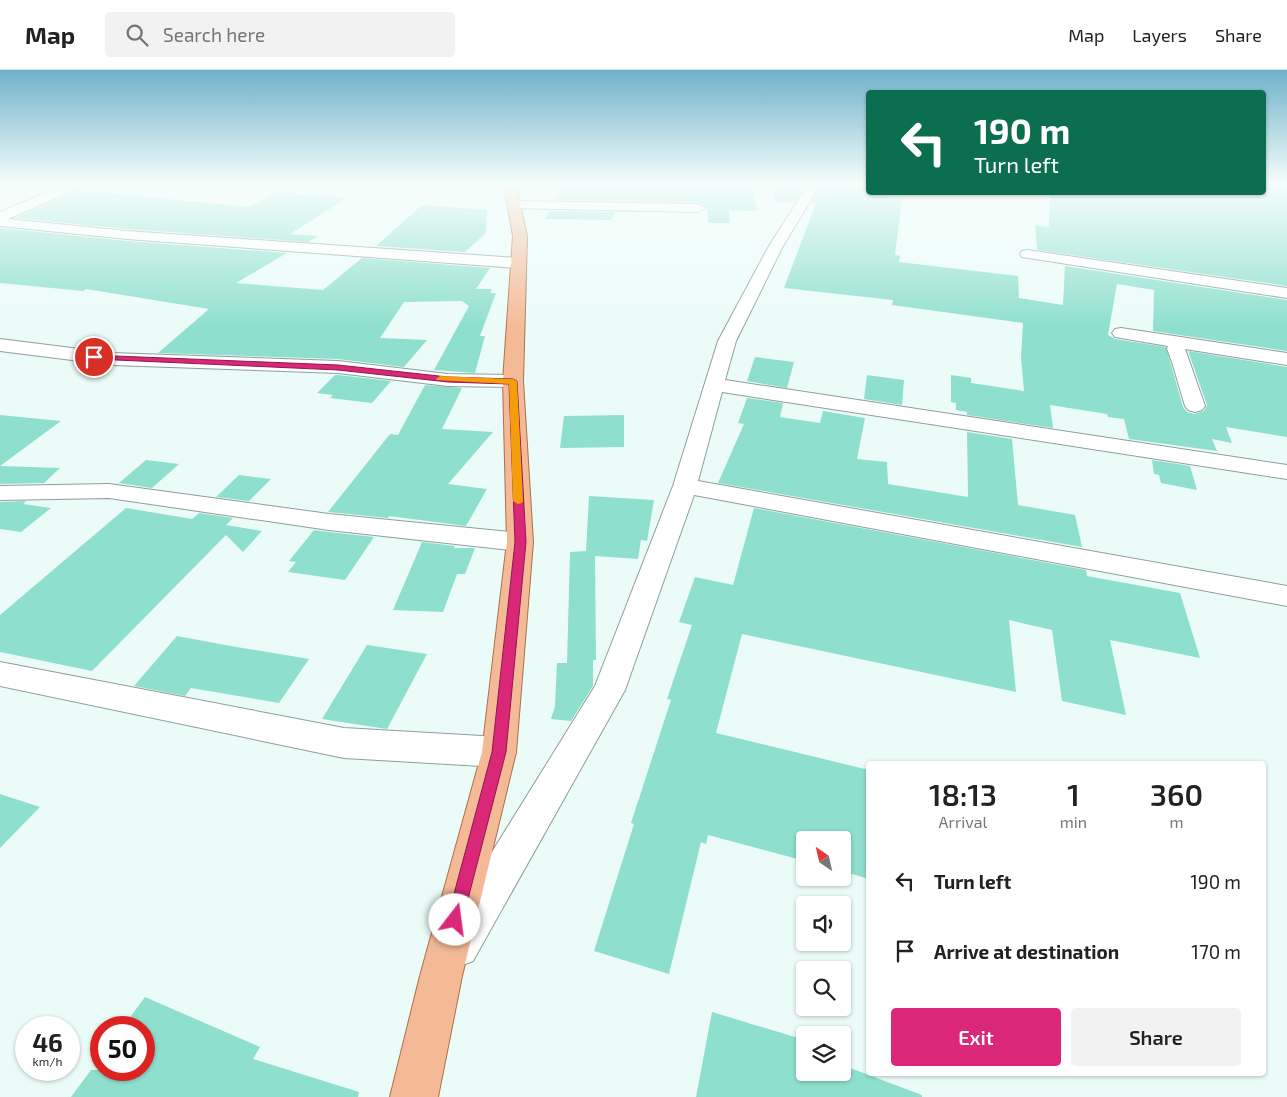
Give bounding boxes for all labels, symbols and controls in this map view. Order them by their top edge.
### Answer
search box [105,12,455,57]
text: Map [25,20,75,49]
icon: search [123,21,151,49]
text: Search here [163,23,265,46]
text: Map [1068,24,1104,46]
text: Layers [1132,24,1187,46]
text: Share [1215,24,1262,46]
text: 190 m [974,109,1070,151]
icon: left [891,110,956,175]
text: Turn left [974,151,1059,177]
pin [73,336,115,378]
icon: arrive [80,343,108,371]
text: 18:13 [929,776,997,812]
text: 1 [1067,776,1080,812]
text: 360 [1150,776,1203,812]
text: Arrival [939,812,987,831]
text: min [1060,812,1087,831]
text: m [1170,812,1184,831]
north arrow [796,831,851,886]
map controls [796,831,851,1081]
icon: left [891,867,919,895]
text: Turn left [934,870,1011,893]
text: 190 m [1190,870,1241,893]
position arrow [428,893,480,945]
button: sound [796,896,851,951]
icon: arrive [891,937,919,965]
text: Arrive at destination [934,940,1119,963]
text: 170 m [1191,940,1241,963]
button: search [796,961,851,1016]
button: Exit [891,1008,1061,1066]
button: Share [1071,1008,1241,1066]
speed limit sign: 50 [90,1016,155,1081]
button: layers [796,1026,851,1081]
text: 46 [32,1027,63,1057]
text: km/h [33,1054,62,1068]

